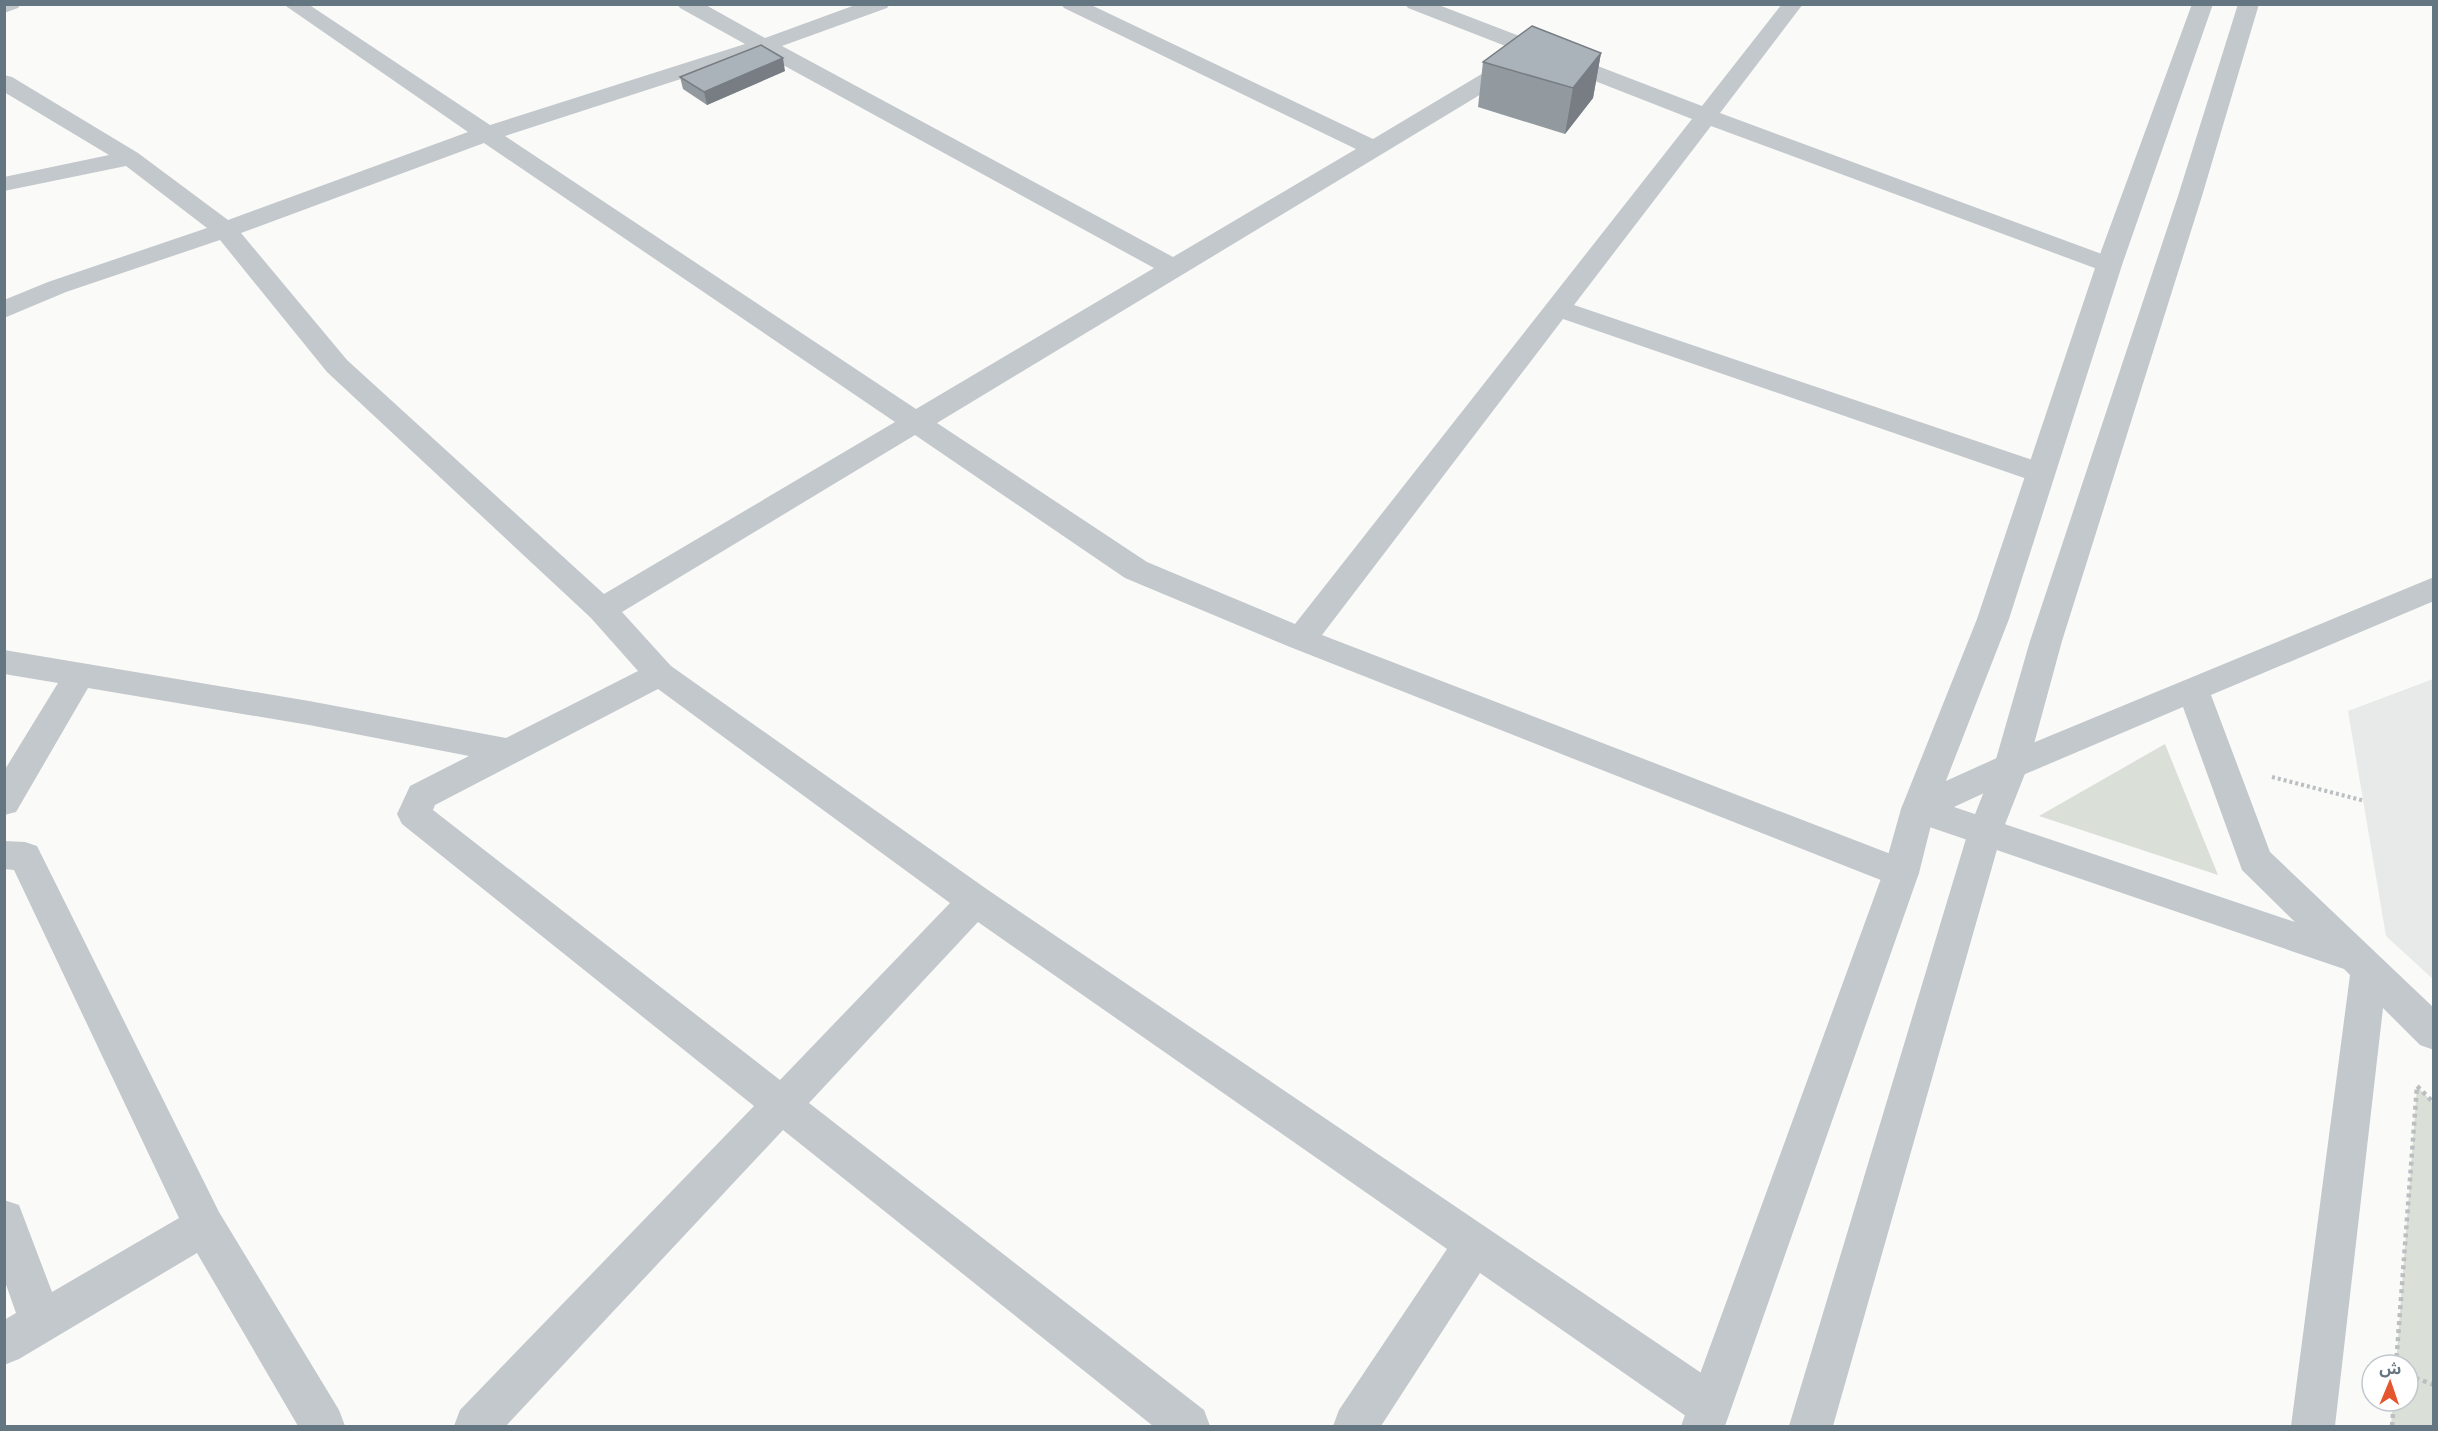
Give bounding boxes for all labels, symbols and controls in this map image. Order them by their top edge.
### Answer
north arrow [2360,1353,2420,1413]
text: ش [2379,1359,2402,1378]

